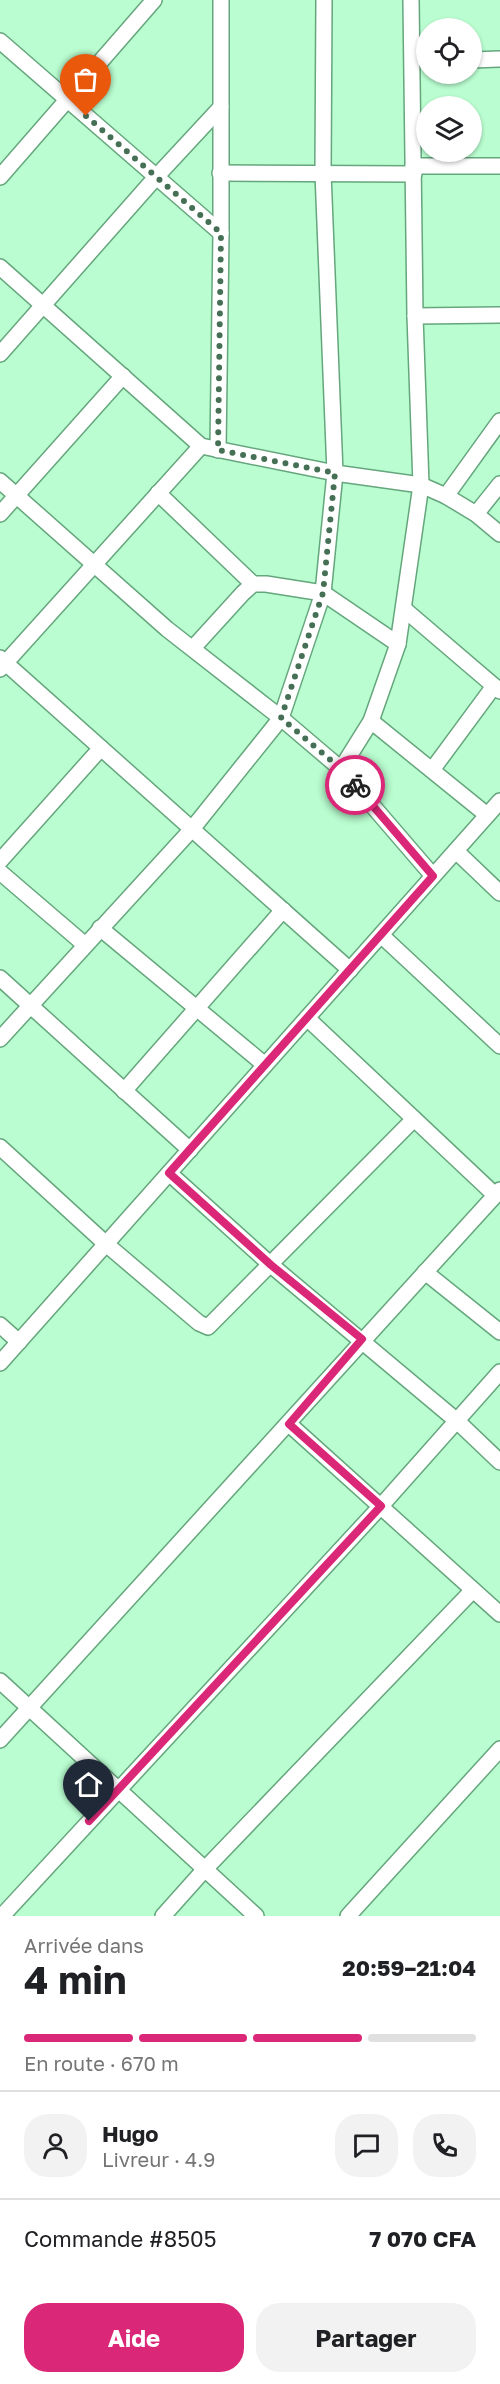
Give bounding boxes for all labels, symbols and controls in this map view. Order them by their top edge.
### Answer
map controls [416,18,482,162]
button: locate [416,18,482,84]
pin [60,54,111,116]
icon: bag [69,63,102,96]
button: layers [416,96,482,162]
courier [325,755,385,815]
icon: bike [339,769,372,802]
pin [63,1759,114,1821]
icon: home [72,1768,105,1801]
text: Arrivée dans [24,1933,144,1957]
text: 20:59–21:04 [342,1954,476,1981]
text: 4 min [24,1956,127,2003]
text: En route · 670 m [24,2051,179,2075]
button: person [24,2114,87,2177]
button: chat [335,2114,398,2177]
button: phone [413,2114,476,2177]
text: Hugo [102,2120,159,2147]
text: Livreur · 4.9 [102,2147,215,2171]
text: Commande #8505 [24,2225,216,2252]
text: 7 070 CFA [369,2225,476,2252]
button: Aide [24,2303,244,2372]
button: Partager [256,2303,476,2372]

